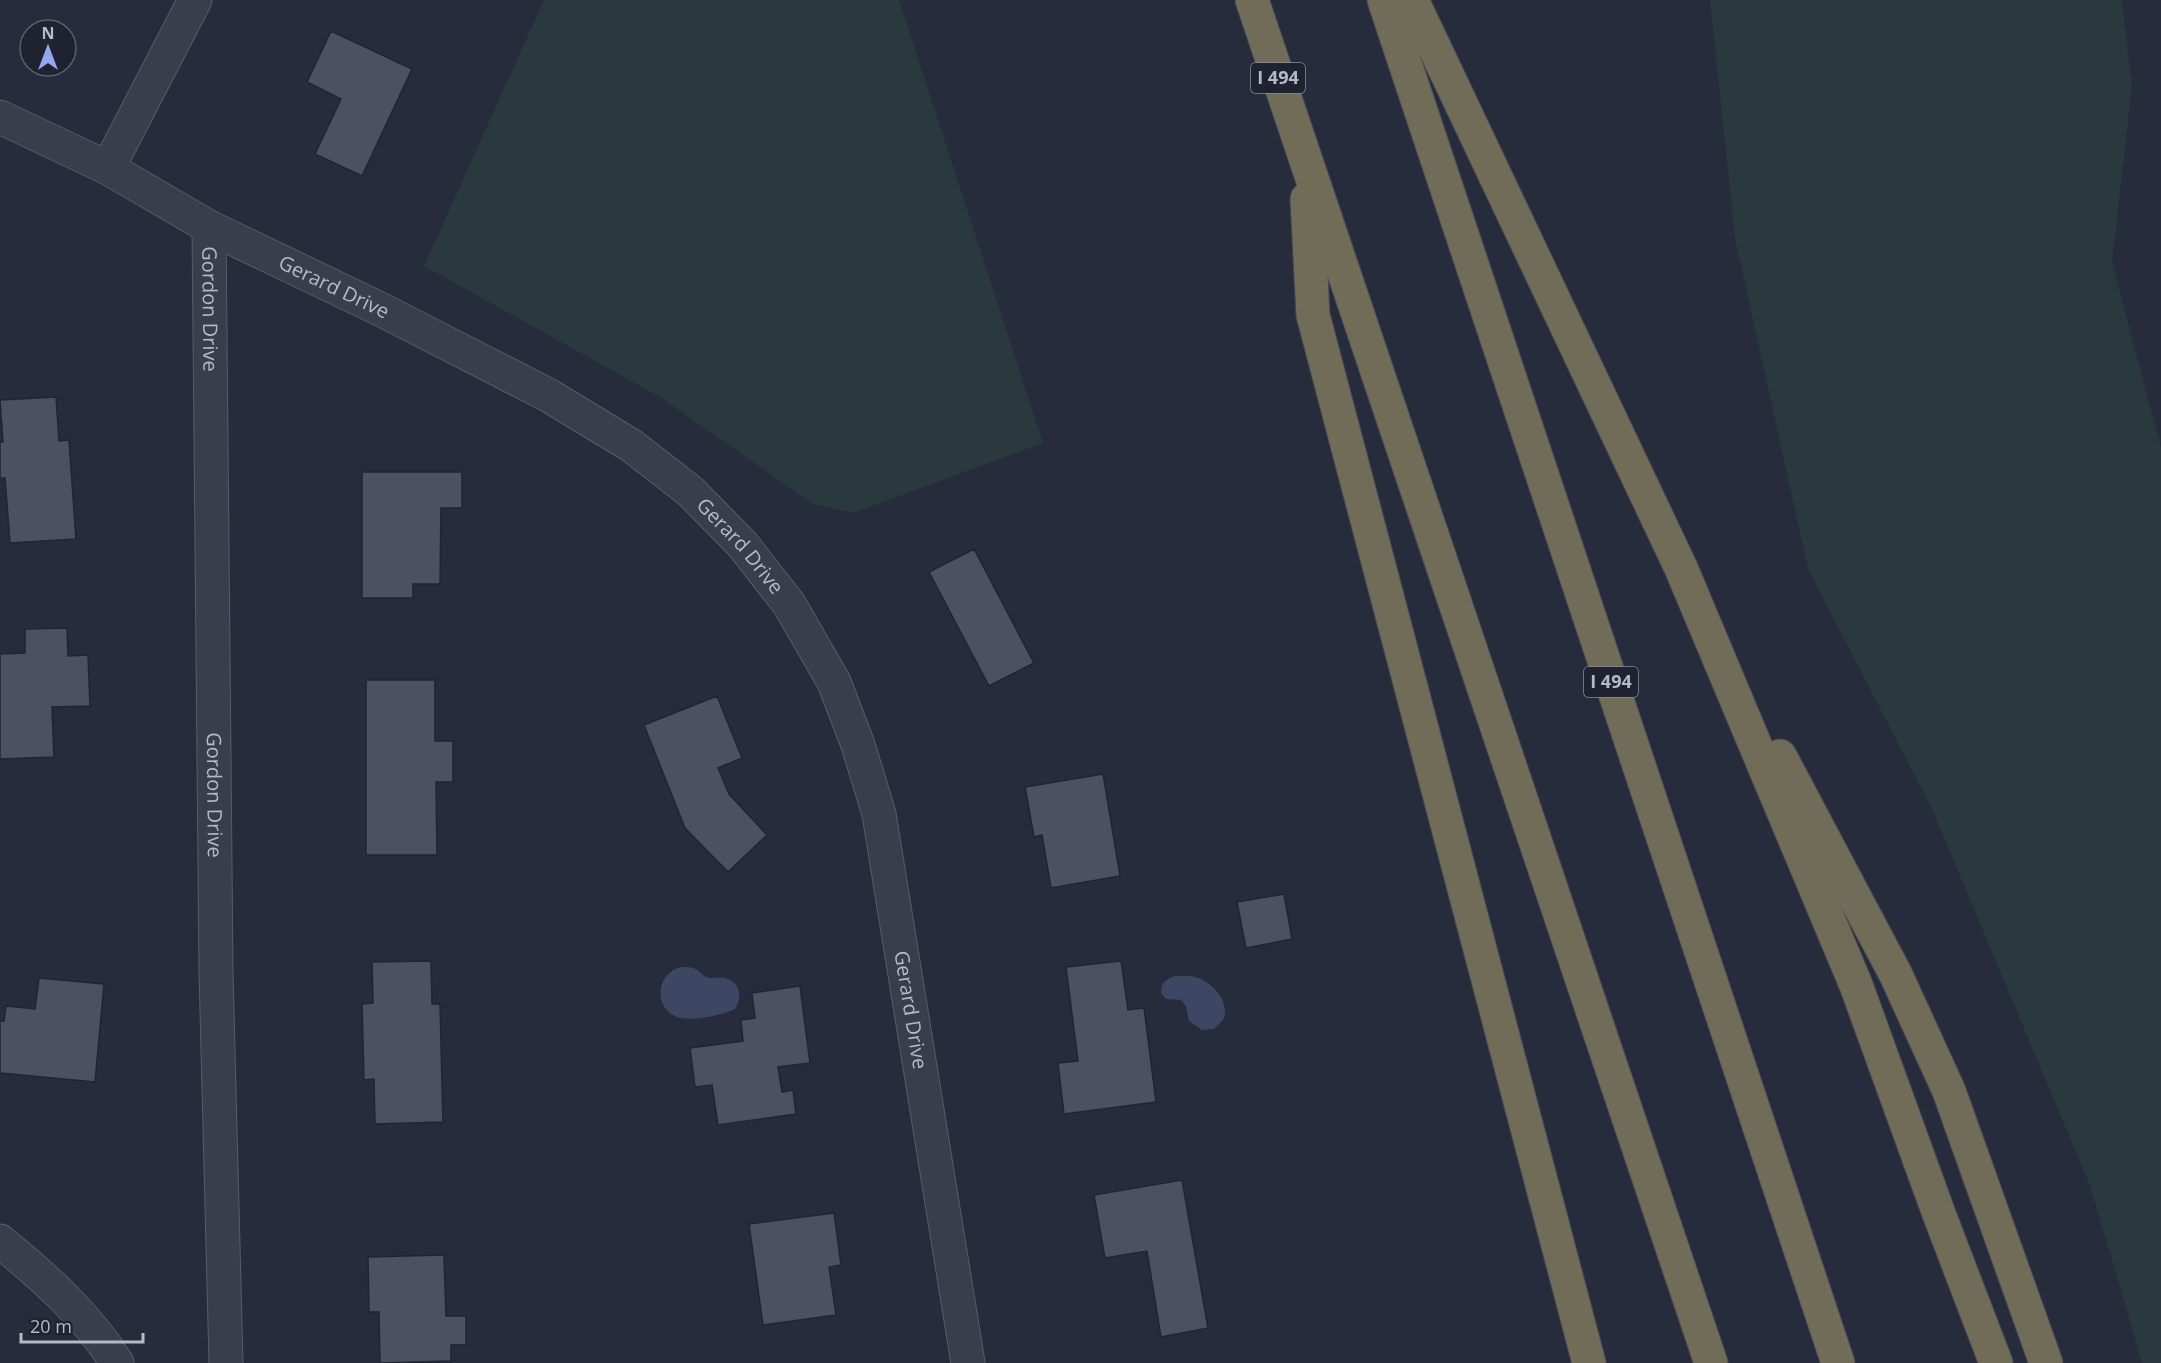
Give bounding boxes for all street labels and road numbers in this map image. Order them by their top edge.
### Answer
road number: I 494 [1251,63,1305,93]
street label: Gordon Drive [196,246,224,372]
street label: Gerard Drive [274,248,394,325]
street label: Gerard Drive [691,492,790,599]
road number: I 494 [1584,667,1638,697]
street label: Gordon Drive [201,732,229,858]
street label: Gerard Drive [888,949,934,1071]

